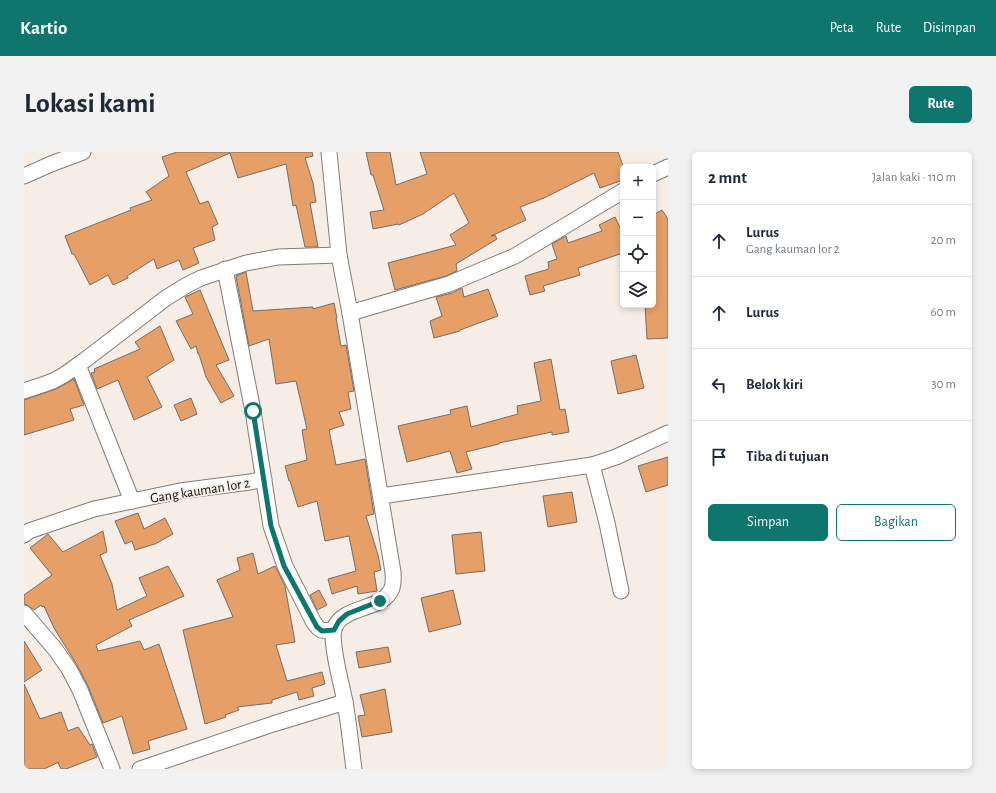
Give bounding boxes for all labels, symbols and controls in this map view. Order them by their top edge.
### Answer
text: Kartio [20,19,67,38]
text: Peta [830,21,854,35]
text: Rute [876,21,901,35]
text: Disimpan [923,21,976,35]
button: Rute [909,86,972,123]
text: Lokasi kami [24,90,156,118]
map controls [620,164,656,308]
button: + [620,164,656,200]
text: 2 mnt [708,169,747,186]
text: Jalan kaki · 110 m [872,171,956,184]
button: − [620,200,656,236]
text: Lurus [746,225,779,240]
icon: ahead [708,230,730,252]
text: 20 m [931,234,956,247]
button: locate [620,236,656,272]
text: Gang kauman lor 2 [746,243,840,256]
button: layers [620,272,656,308]
icon: ahead [708,302,730,324]
text: Lurus [746,305,779,320]
text: 60 m [930,306,956,319]
icon: left [708,374,730,396]
text: Belok kiri [746,377,803,392]
text: 30 m [931,378,956,391]
route start [244,402,262,420]
icon: arrive [708,446,730,468]
text: Tiba di tujuan [746,449,829,464]
street label: Gang kauman lor 2 [149,476,251,506]
button: Simpan [708,504,828,541]
button: Bagikan [836,504,956,541]
route end [371,592,389,610]

